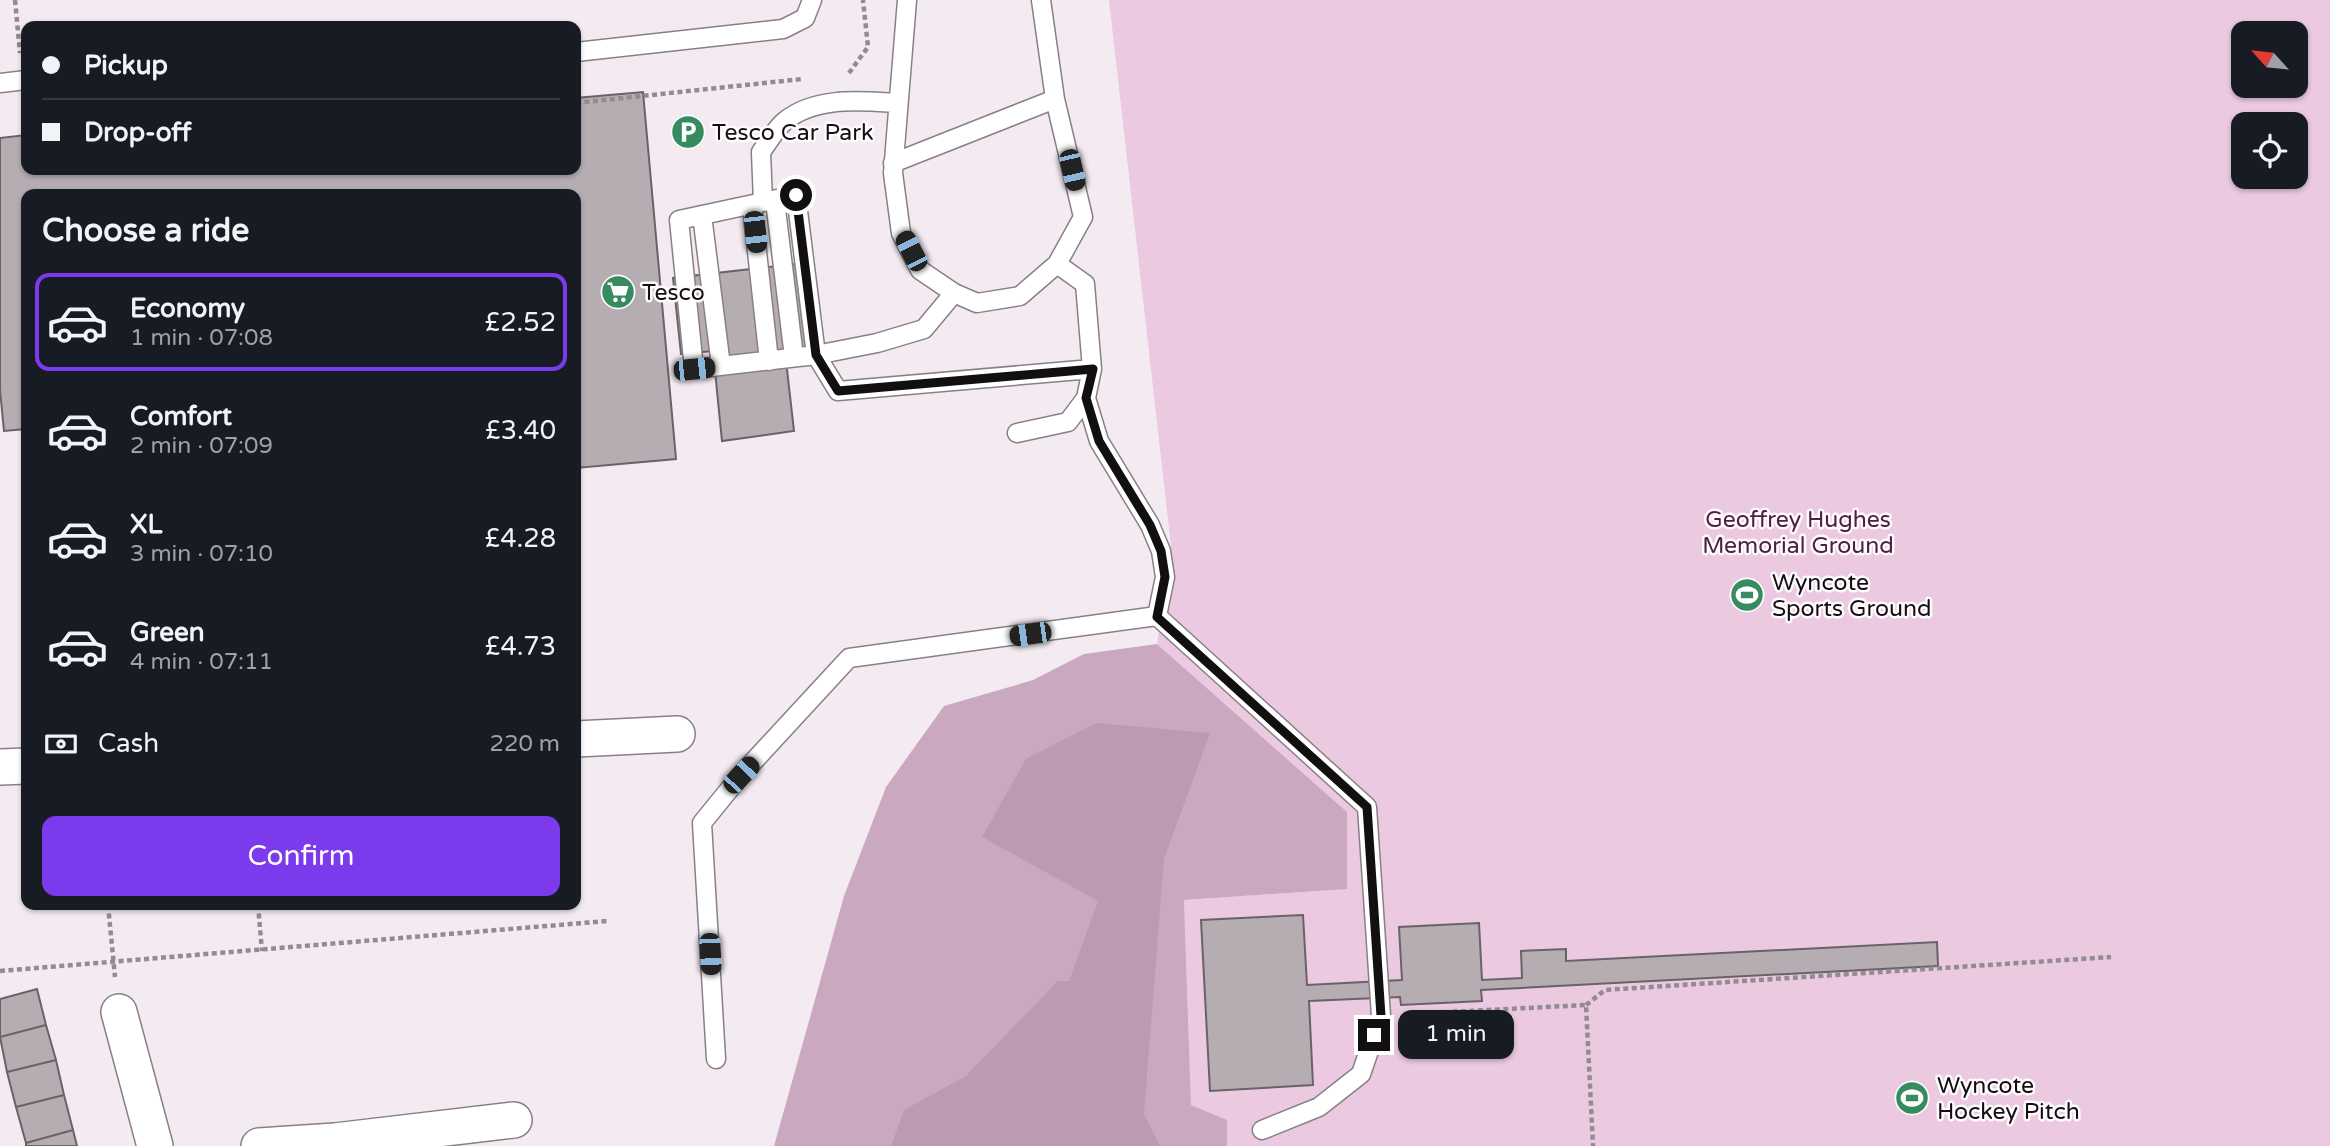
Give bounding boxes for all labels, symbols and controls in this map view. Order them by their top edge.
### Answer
north arrow [2231,21,2308,98]
map controls [2231,21,2308,189]
text: Pickup [84,50,168,81]
button: locate [2231,112,2308,189]
parking icon: Tesco Car Park [669,113,707,151]
text: Drop-off [84,117,191,148]
place label: Tesco Car Park [712,119,874,147]
car [1058,147,1087,193]
route start [780,179,812,211]
car [743,210,768,254]
text: Choose a ride [42,212,249,250]
car [893,228,930,274]
supermarket icon: Tesco [599,273,637,311]
place label: Tesco [642,279,705,307]
icon: car [46,291,109,354]
text: Economy [130,293,245,324]
text: £2.52 [485,307,556,338]
text: 1 min · 07:08 [130,324,273,352]
car [673,356,716,382]
icon: car [46,399,109,462]
text: Comfort [130,401,232,432]
text: £3.40 [485,415,556,446]
text: 2 min · 07:09 [130,432,273,460]
park label: Geoffrey Hughes Memorial Ground [1702,506,1894,560]
icon: car [46,507,109,570]
text: XL [130,509,162,540]
text: £4.28 [485,523,556,554]
text: 3 min · 07:10 [130,540,273,568]
place label: Wyncote Sports Ground [1772,569,1931,623]
sports icon: Wyncote Sports Ground [1728,576,1766,614]
icon: car [46,615,109,678]
text: Green [130,617,205,648]
car [1008,621,1053,647]
text: £4.73 [485,631,556,662]
text: 4 min · 07:11 [130,648,273,676]
icon: cash [42,725,80,763]
text: Cash [98,728,159,759]
text: 220 m [490,730,560,758]
car [719,752,764,798]
button: Confirm [42,816,560,896]
car [699,932,722,976]
callout: 1 min [1398,1010,1514,1060]
route end [1358,1019,1390,1051]
text: 1 min [1425,1020,1487,1048]
place label: Wyncote Hockey Pitch [1937,1072,2080,1126]
sports icon: Wyncote Hockey Pitch [1893,1079,1931,1117]

